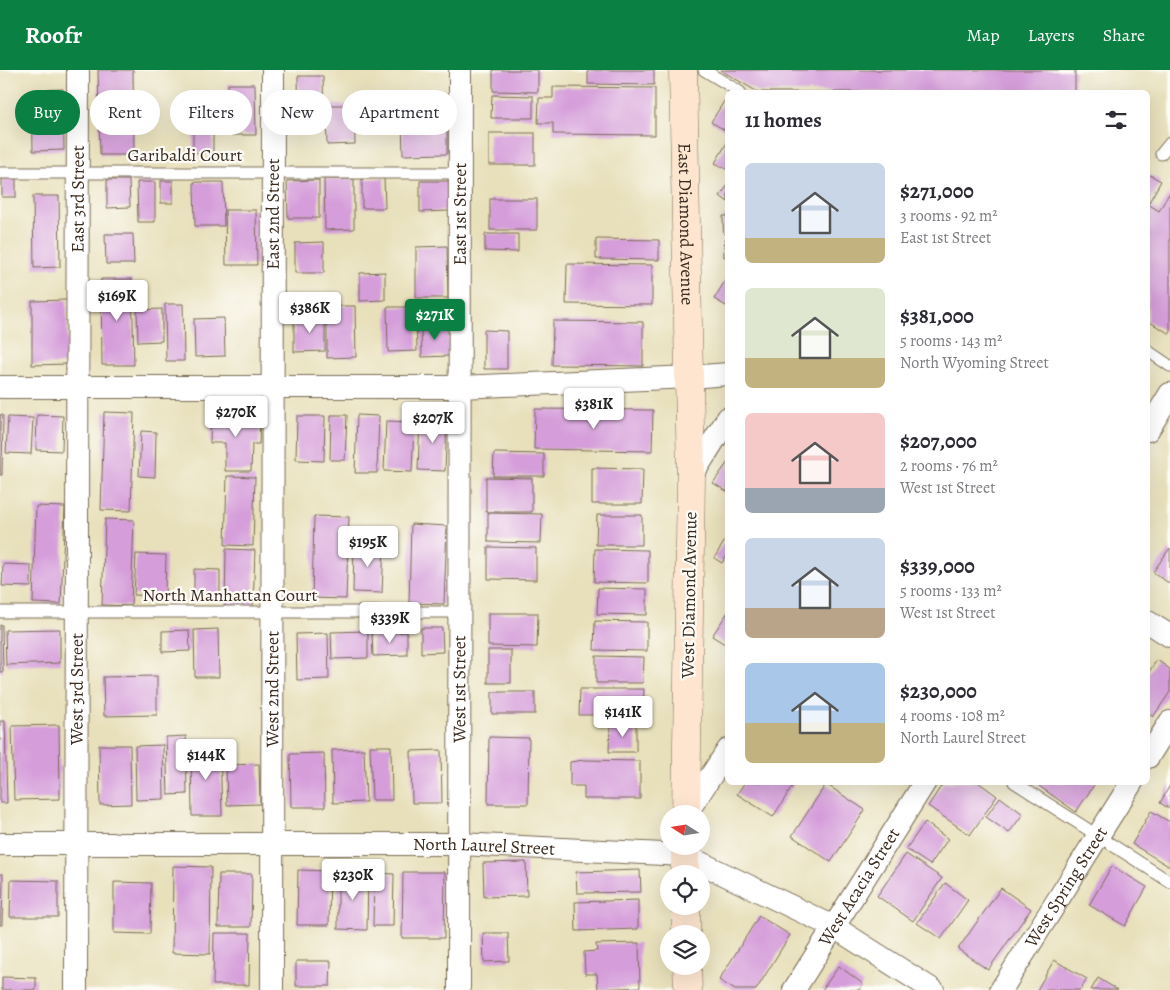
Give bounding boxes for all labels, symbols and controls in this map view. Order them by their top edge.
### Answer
text: Roofr [25,19,82,51]
text: Map [967,23,1000,47]
text: Layers [1028,23,1075,47]
text: Share [1103,23,1145,47]
chip: Buy [15,90,80,135]
chip: Rent [90,90,160,135]
chip: Filters [170,90,252,135]
chip: New [262,90,332,135]
chip: Apartment [342,90,457,135]
text: 11 homes [745,106,822,134]
icon: filters [1102,106,1130,134]
street label: Garibaldi Court [128,143,242,167]
street label: East Diamond Avenue [672,143,700,305]
street label: East 3rd Street [66,145,90,253]
street label: East 2nd Street [261,158,285,270]
street label: East 1st Street [448,163,472,265]
text: $271,000 [900,177,974,205]
icon: home [785,183,845,243]
text: 3 rooms · 92 m² [900,205,998,227]
text: East 1st Street [900,227,991,249]
pin: $169K [82,280,152,322]
text: $169K [98,285,136,307]
pin: $386K [275,292,345,334]
text: $386K [290,297,330,319]
pin: $271K [400,298,470,341]
text: $381,000 [900,302,974,330]
text: $271K [416,304,454,326]
icon: home [785,308,845,368]
text: 5 rooms · 143 m² [900,330,1002,352]
text: North Wyoming Street [900,352,1049,374]
pin: $381K [559,388,629,430]
text: $381K [575,393,613,415]
pin: $270K [201,396,271,438]
text: $270K [216,401,256,423]
pin: $207K [398,402,468,444]
text: $207K [413,407,453,429]
text: $207,000 [900,427,977,455]
icon: home [785,433,845,493]
text: 2 rooms · 76 m² [900,455,998,477]
text: West 1st Street [900,477,995,499]
street label: West Diamond Avenue [676,511,702,680]
pin: $195K [333,526,403,568]
text: $195K [349,531,387,553]
text: $339,000 [900,552,975,580]
icon: home [785,558,845,618]
text: 5 rooms · 133 m² [900,580,1002,602]
street label: North Manhattan Court [142,583,318,607]
pin: $339K [355,602,425,644]
text: West 1st Street [900,602,995,624]
text: $339K [370,607,410,629]
street label: West 2nd Street [260,631,284,748]
street label: West 3rd Street [65,633,89,746]
street label: West 1st Street [447,635,471,744]
text: $230,000 [900,677,977,705]
icon: home [785,683,845,743]
pin: $141K [588,696,658,738]
text: $141K [605,701,641,723]
text: 4 rooms · 108 m² [900,705,1005,727]
text: North Laurel Street [900,727,1026,749]
pin: $144K [171,738,241,781]
text: $144K [187,744,225,766]
north arrow [660,805,710,855]
map controls [660,805,710,975]
street label: West Spring Street [1019,822,1113,952]
street label: West Acacia Street [812,823,905,951]
street label: North Laurel Street [413,832,556,861]
pin: $230K [318,858,388,901]
text: $230K [333,864,373,886]
button: locate [660,865,710,915]
button: layers [660,925,710,975]

